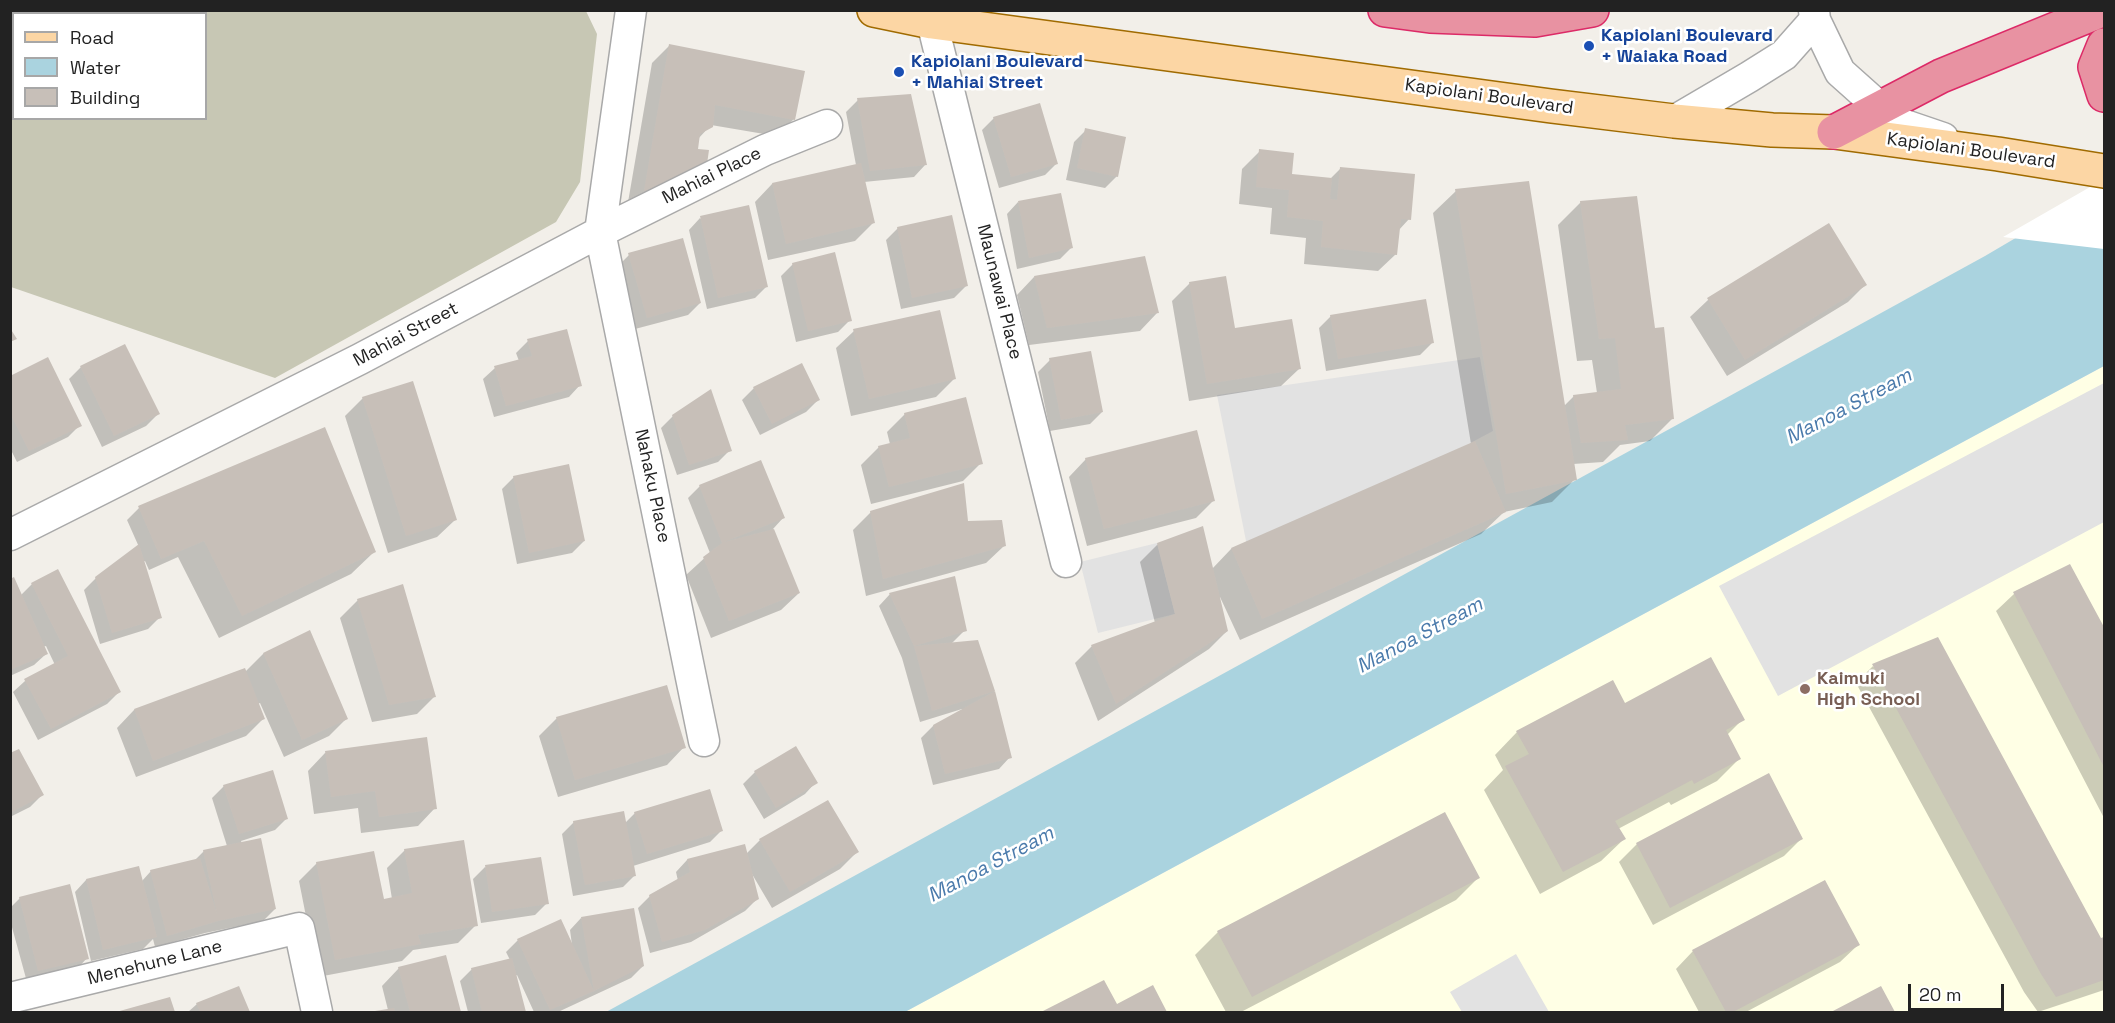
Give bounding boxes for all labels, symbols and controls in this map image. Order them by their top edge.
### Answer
legend [12,12,207,120]
place label: Kapiolani Boulevard + Waiaka Road [1601,25,1773,68]
text: Road [70,26,114,49]
marker: Kapiolani Boulevard + Waiaka Road [1582,39,1596,53]
place label: Kapiolani Boulevard + Mahiai Street [911,51,1083,94]
text: Water [70,56,121,79]
marker: Kapiolani Boulevard + Mahiai Street [892,65,906,79]
street label: Kapiolani Boulevard [1403,74,1575,120]
text: Building [70,86,140,109]
street label: Kapiolani Boulevard [1885,128,2057,174]
street label: Mahiai Place [659,143,765,209]
street label: Maunawai Place [972,222,1026,362]
street label: Mahiai Street [350,298,462,372]
water label: Manoa Stream [1782,364,1916,450]
street label: Nahaku Place [629,427,675,545]
water label: Manoa Stream [1353,593,1487,679]
place label: Kaimuki High School [1817,668,1920,710]
marker: Kaimuki High School [1798,682,1812,696]
water label: Manoa Stream [924,822,1058,908]
street label: Menehune Lane [85,936,225,990]
scale bar [1911,972,2007,1010]
text: 20 m [1919,983,1962,1006]

